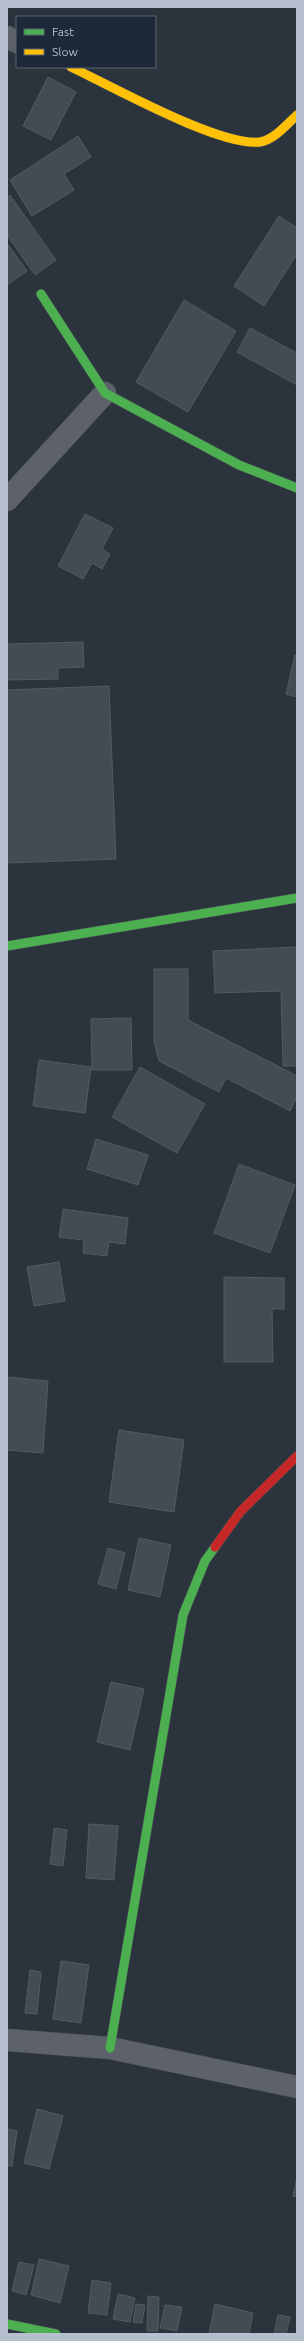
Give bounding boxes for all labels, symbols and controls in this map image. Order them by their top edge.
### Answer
legend [16,16,156,68]
text: Fast [52,25,74,38]
text: Slow [52,45,78,58]

